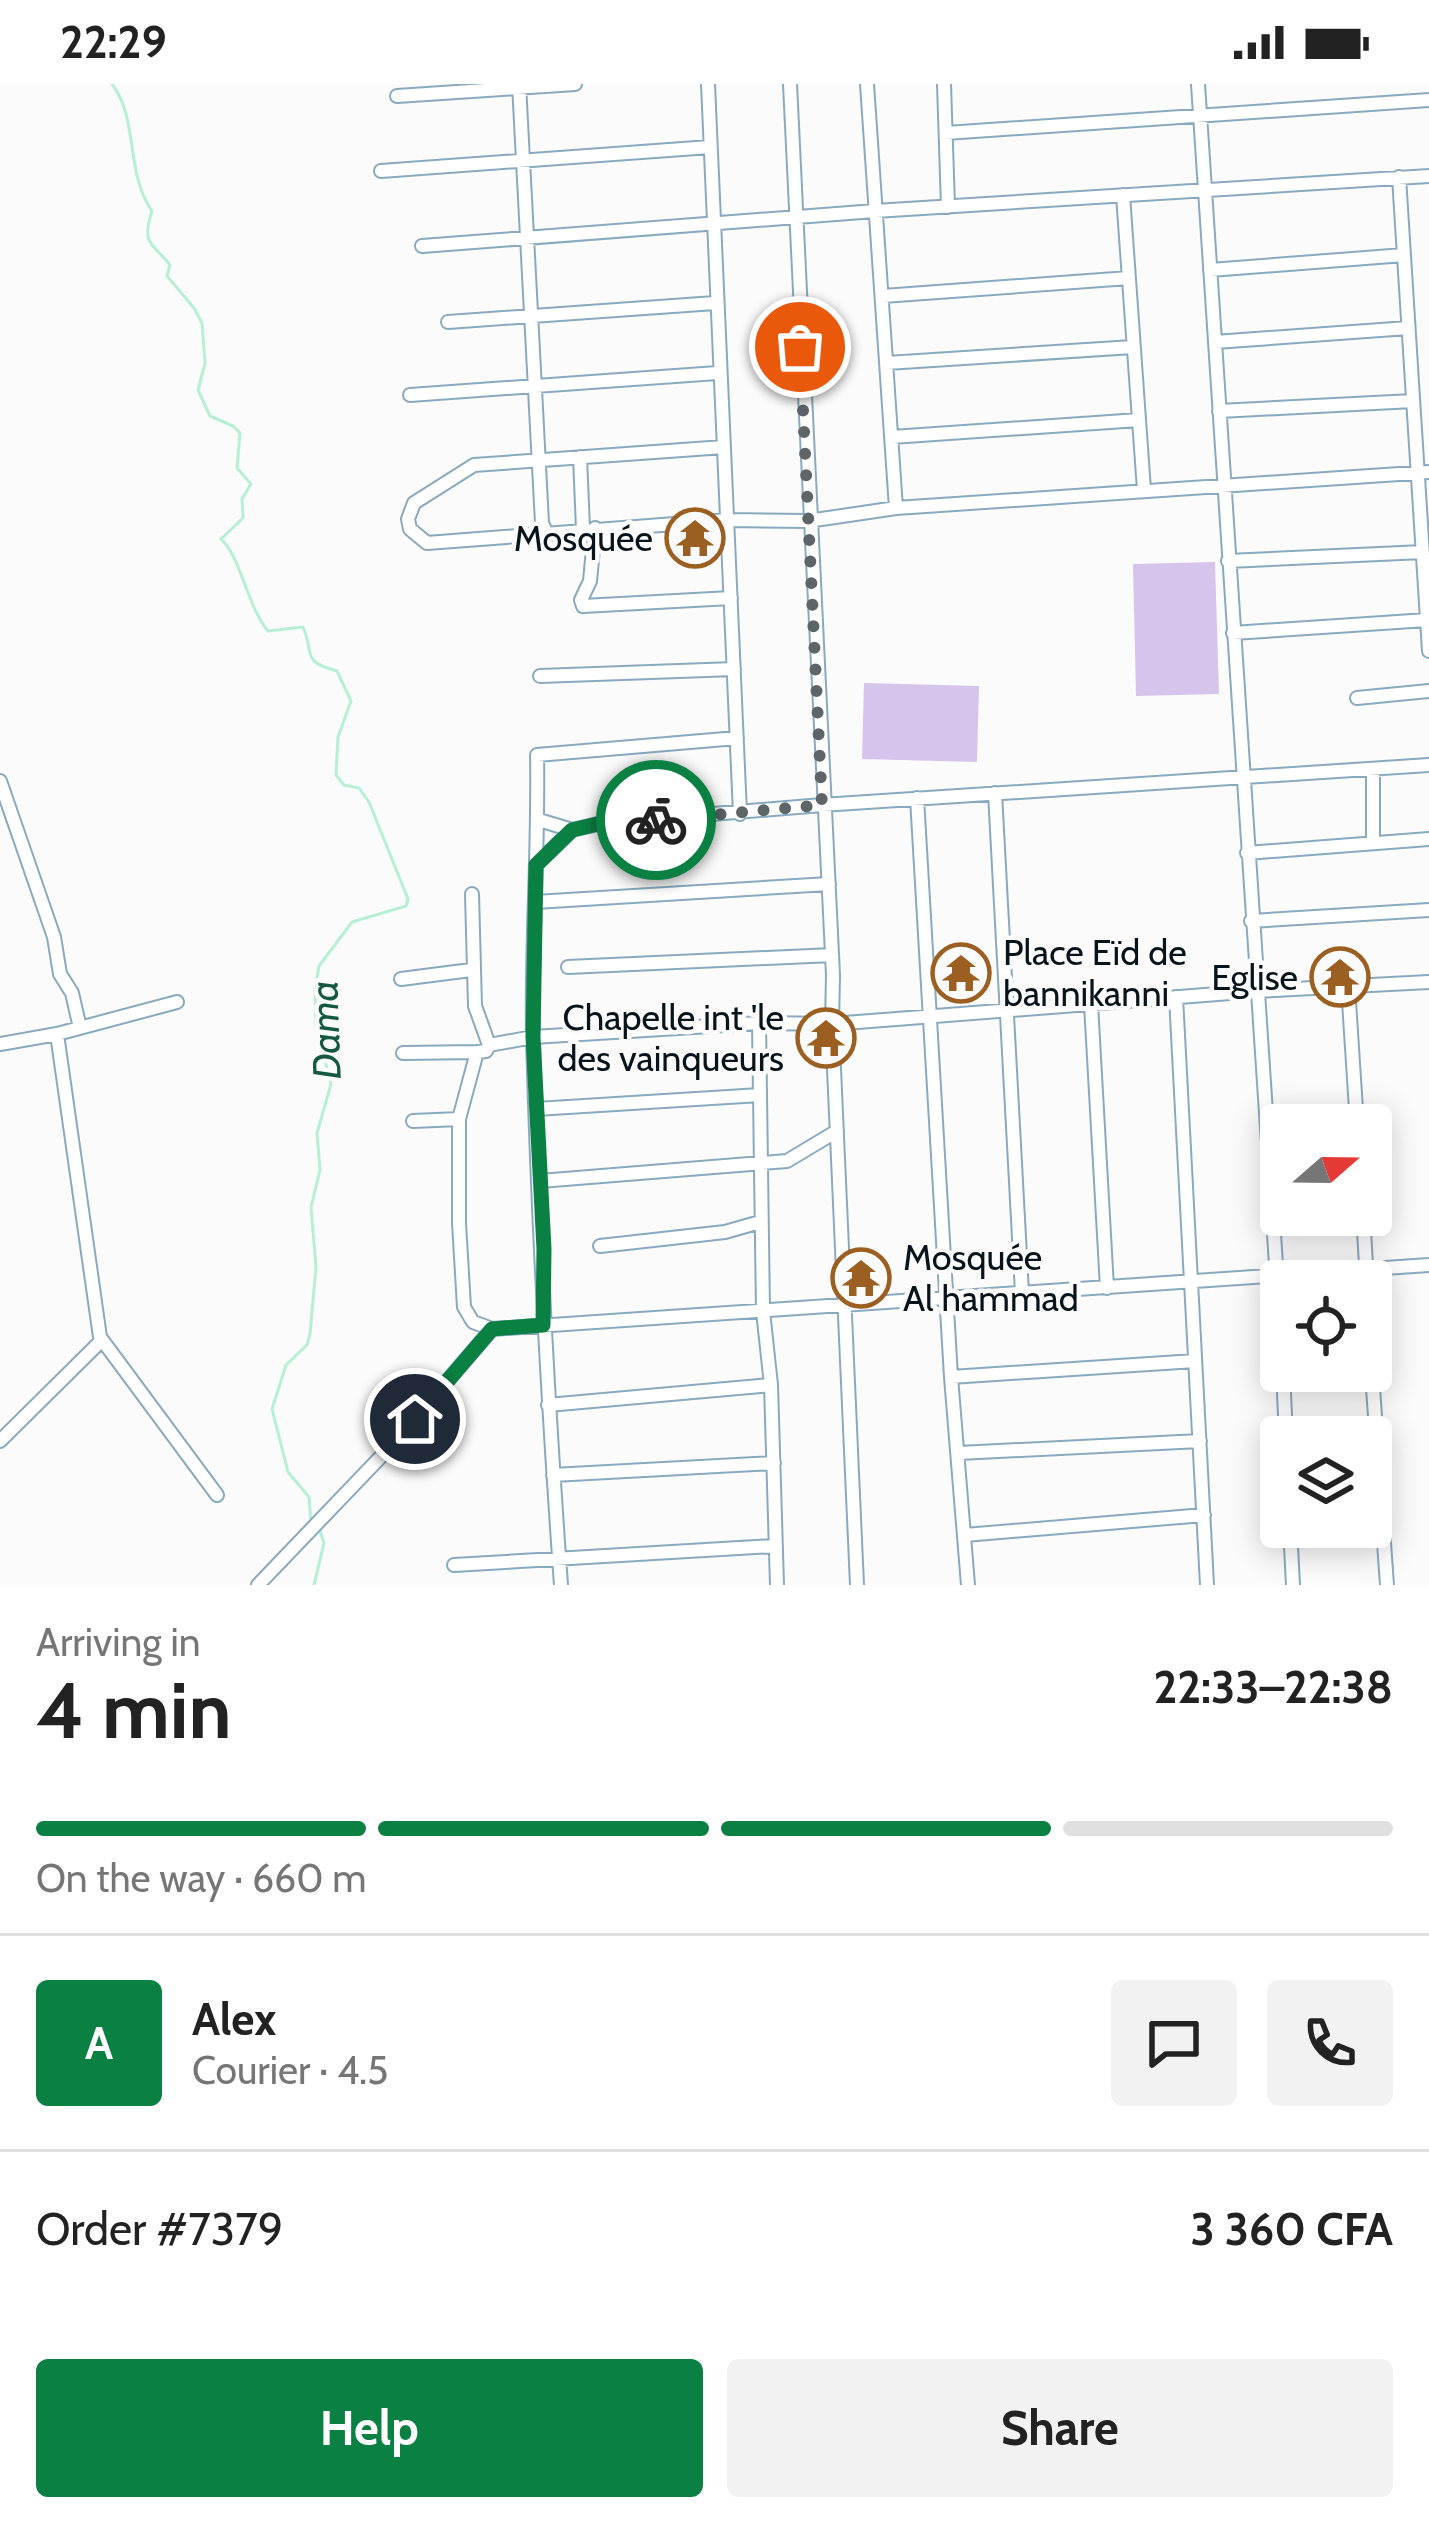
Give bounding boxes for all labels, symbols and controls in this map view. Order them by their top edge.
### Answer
text: 22:29 [60,15,167,69]
pin [749,296,851,398]
icon: bag [767,314,833,380]
temple icon: Mosquée [664,507,726,569]
place label: Mosquée [514,516,653,560]
courier [596,760,716,880]
icon: bike [623,787,689,853]
place label: Place Eïd de bannikanni [1003,930,1187,1015]
temple icon: Place Eïd de bannikanni [930,942,992,1004]
temple icon: Eglise [1309,946,1371,1008]
place label: Eglise [1211,955,1298,999]
water label: Dama [299,980,351,1080]
place label: Chapelle int 'le des vainqueurs [558,995,784,1080]
temple icon: Chapelle int 'le des vainqueurs [795,1007,857,1069]
north arrow [1260,1104,1392,1236]
map controls [1260,1104,1392,1548]
place label: Mosquée Al hammad [903,1235,1079,1320]
temple icon: Mosquée Al hammad [830,1247,892,1309]
button: locate [1260,1260,1392,1392]
pin [364,1368,466,1470]
icon: home [382,1386,448,1452]
button: layers [1260,1416,1392,1548]
text: Arriving in [36,1618,200,1666]
text: 22:33–22:38 [1153,1660,1393,1714]
text: 4 min [36,1663,232,1758]
text: On the way · 660 m [36,1854,366,1902]
button: chat [1111,1980,1237,2106]
button: phone [1267,1980,1393,2106]
text: Alex [192,1992,276,2046]
text: A [85,2016,113,2070]
text: Courier · 4.5 [192,2046,388,2094]
text: Order #7379 [36,2202,283,2256]
text: 3 360 CFA [1190,2202,1393,2256]
button: Help [36,2359,703,2497]
button: Share [727,2359,1393,2497]

